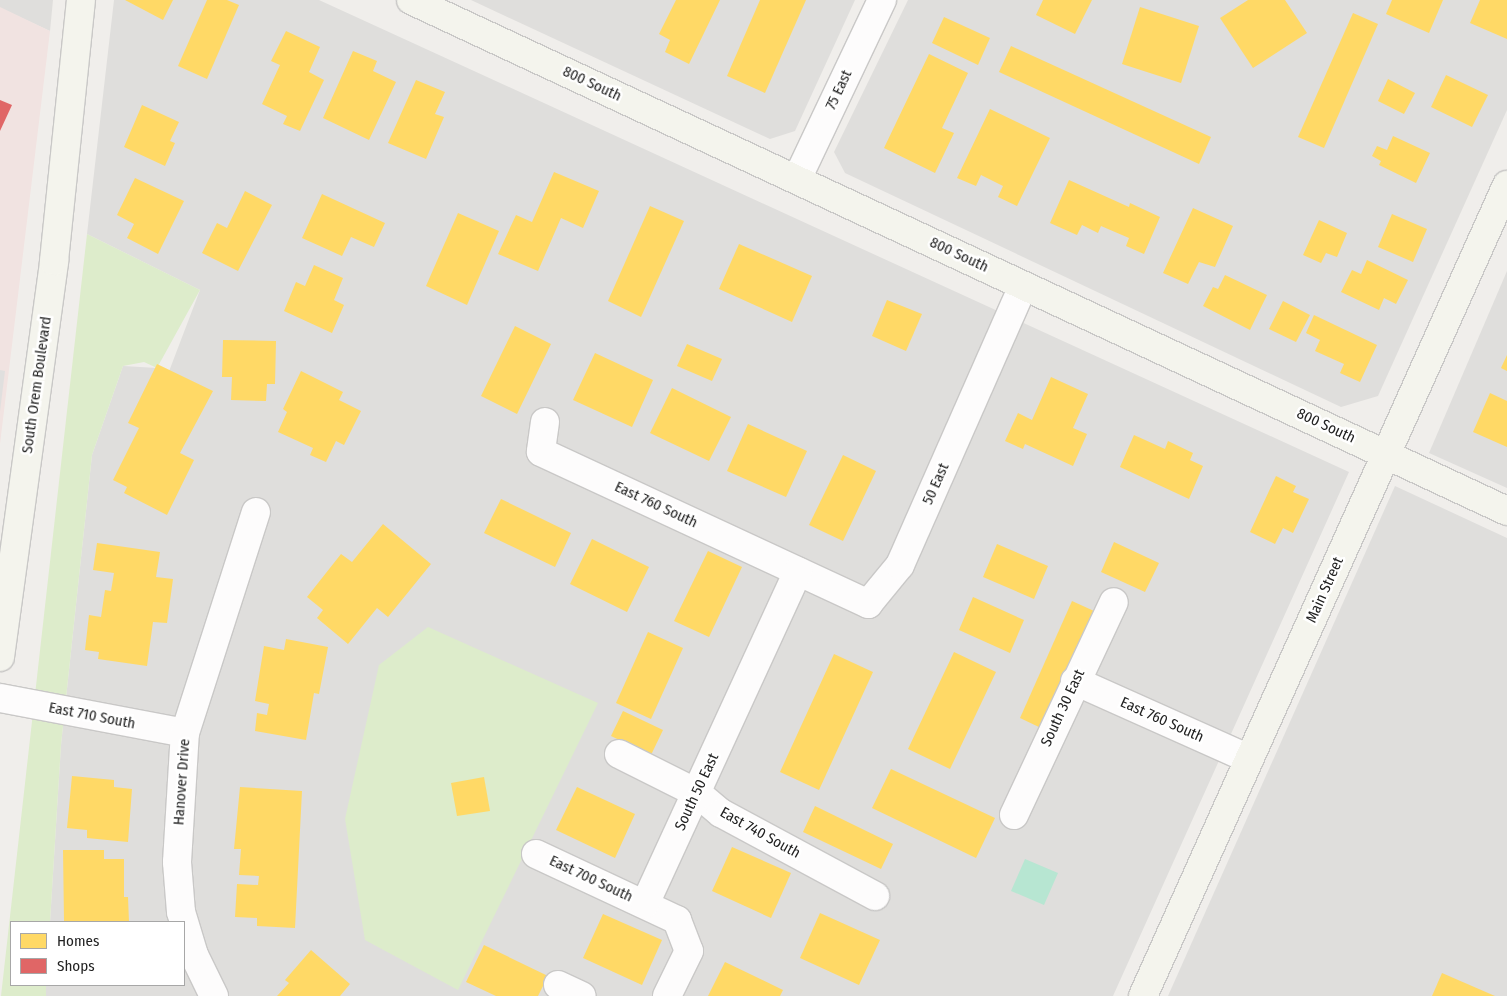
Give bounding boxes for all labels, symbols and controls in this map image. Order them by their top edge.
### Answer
street label: 800 South [560,63,624,105]
street label: 75 East [822,67,856,113]
street label: 800 South [927,234,991,276]
street label: South Orem Boulevard [18,315,56,455]
street label: 800 South [1294,405,1358,447]
street label: 50 East [919,460,953,508]
street label: East 760 South [612,478,700,532]
street label: Main Street [1303,554,1347,626]
street label: South 30 East [1037,667,1089,749]
street label: East 760 South [1117,694,1207,746]
street label: East 710 South [47,699,137,733]
street label: Hanover Drive [170,738,194,826]
street label: South 50 East [671,751,723,833]
street label: East 740 South [717,804,803,862]
street label: East 700 South [546,852,636,906]
legend [10,921,185,986]
text: Homes [57,932,99,950]
text: Shops [57,957,95,975]

